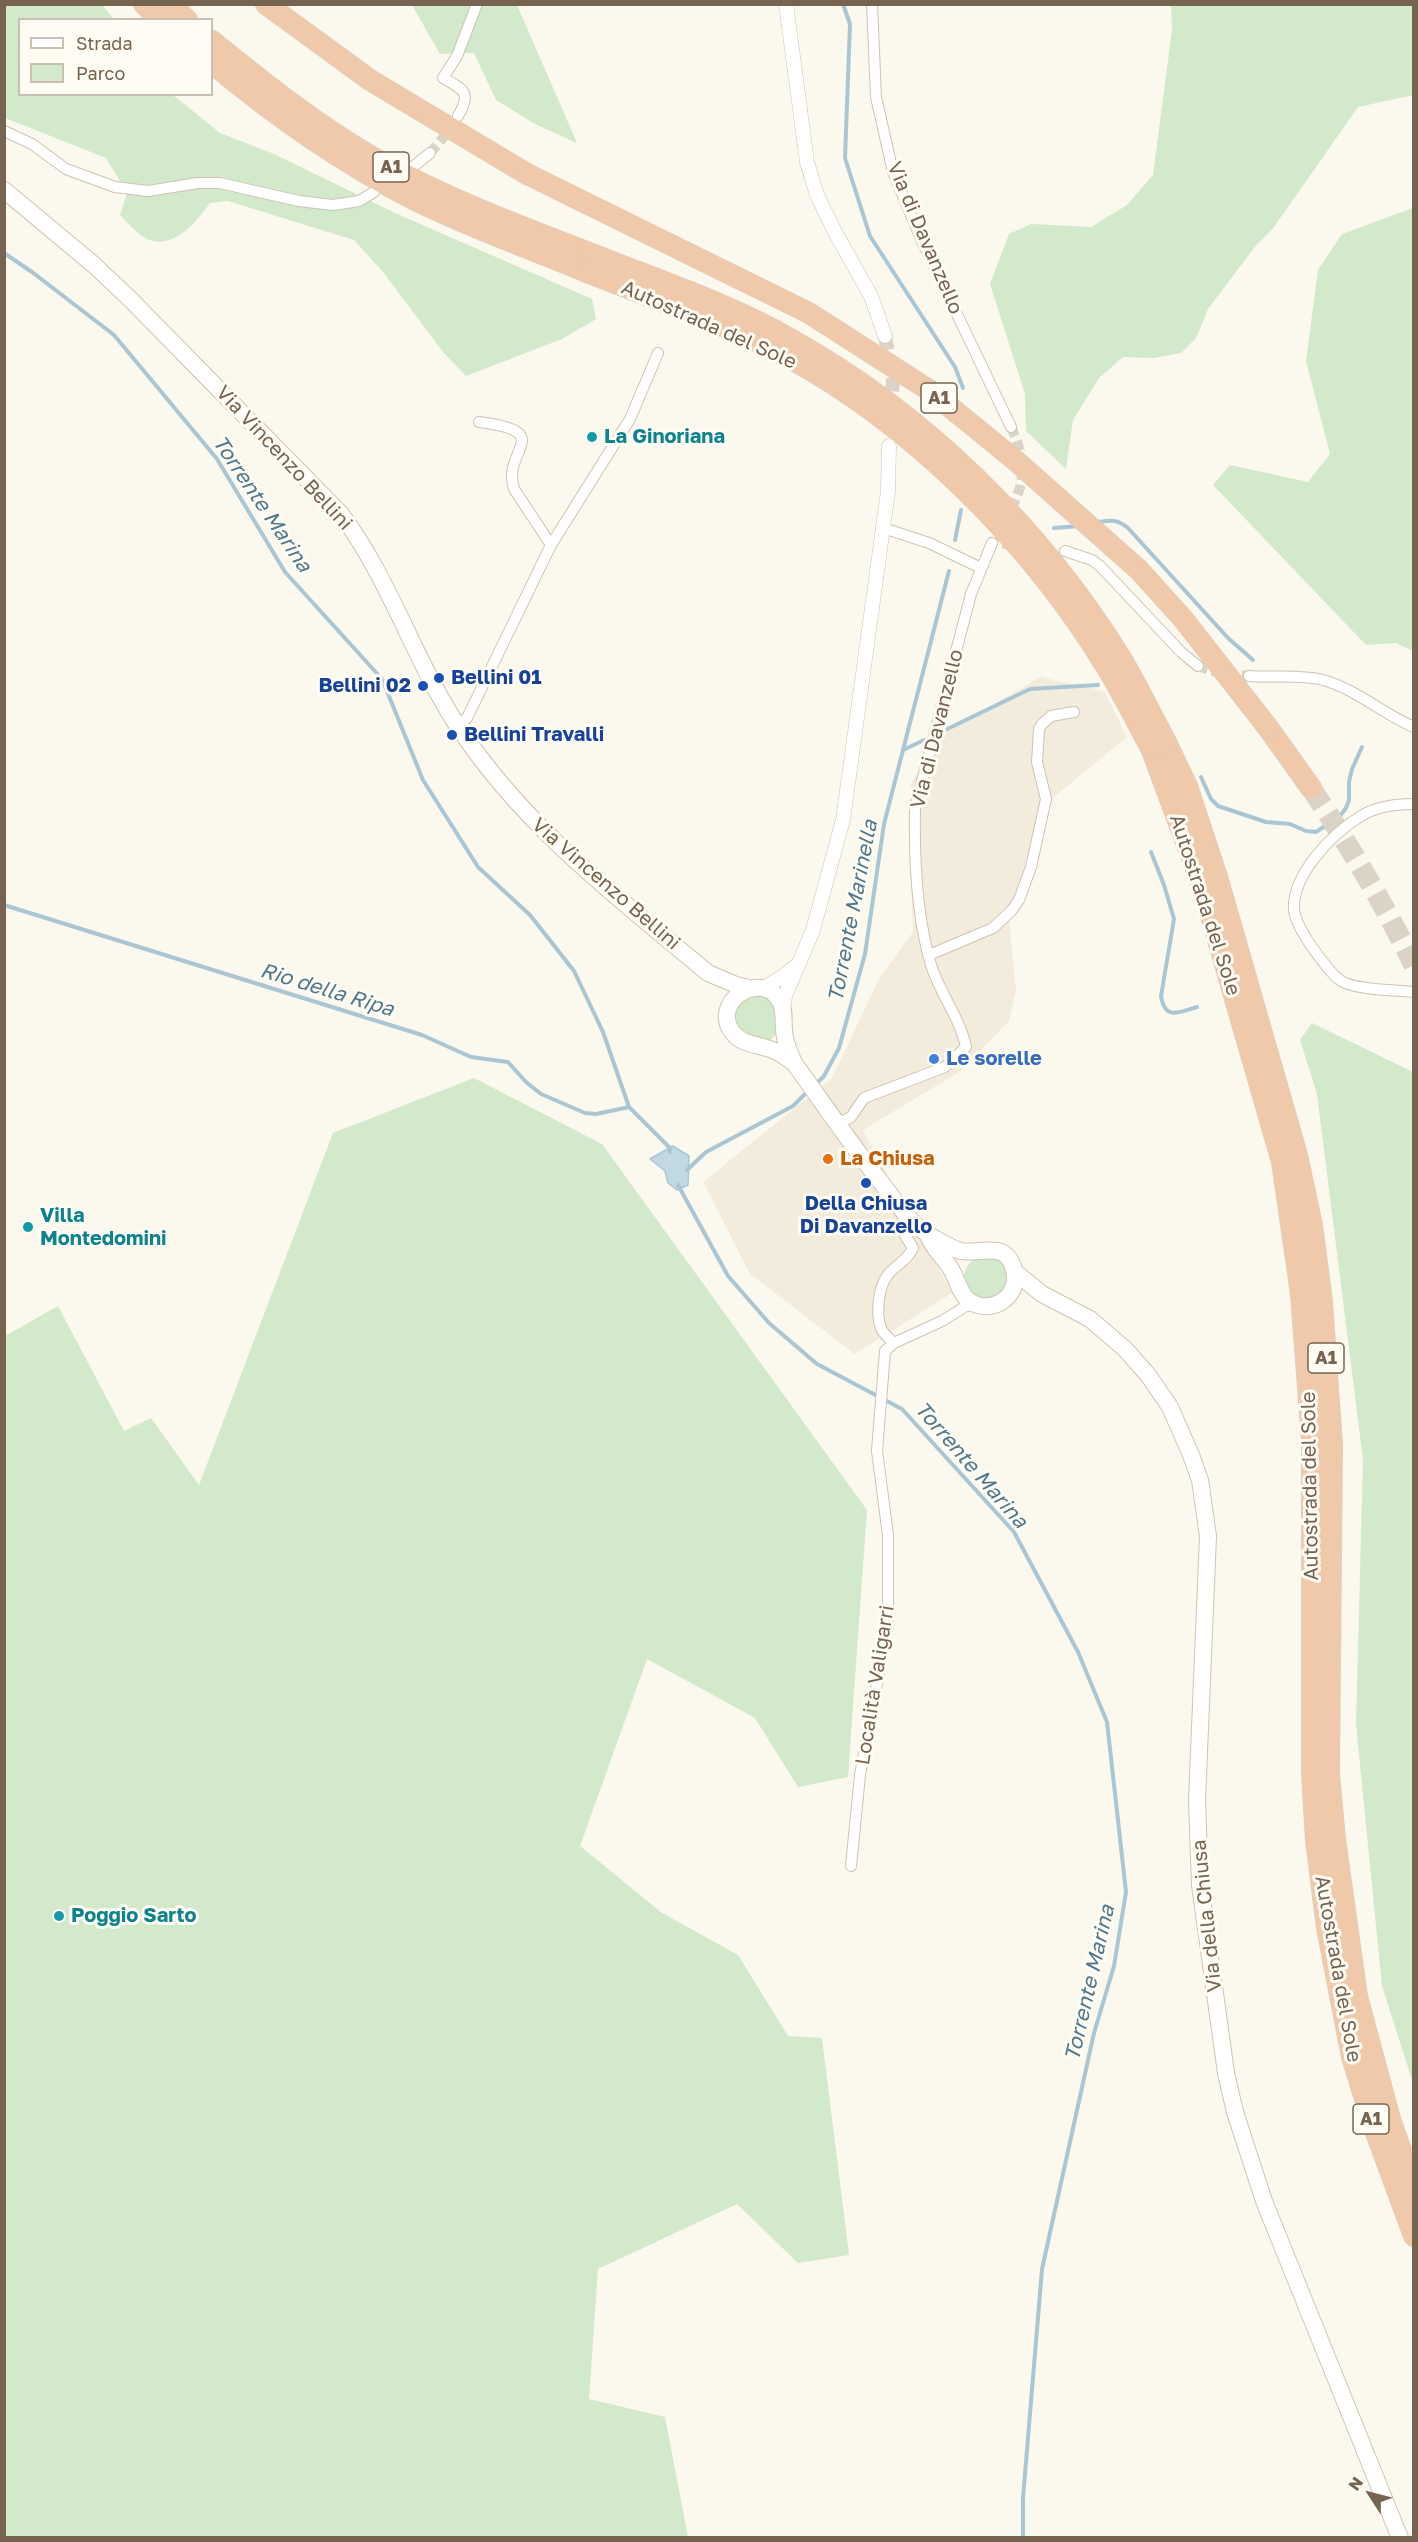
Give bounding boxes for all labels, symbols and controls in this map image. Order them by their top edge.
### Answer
legend [18,18,213,96]
text: Strada [76,32,133,54]
text: Parco [76,62,125,84]
road number: A1 [373,152,409,182]
street label: Via di Davanzello [882,158,968,318]
street label: Autostrada del Sole [618,276,800,374]
street label: Via Vincenzo Bellini [211,381,357,535]
road number: A1 [921,383,957,413]
place label: La Ginoriana [604,425,725,449]
marker: La Ginoriana [585,430,599,444]
water label: Torrente Marina [207,431,317,577]
street label: Via di Davanzello [906,647,968,811]
place label: Bellini 01 [451,666,542,690]
marker: Bellini 01 [432,671,446,685]
place label: Bellini 02 [318,674,411,698]
marker: Bellini 02 [416,679,430,693]
place label: Bellini Travalli [464,723,604,747]
marker: Bellini Travalli [445,728,459,742]
street label: Autostrada del Sole [1164,811,1246,999]
street label: Via Vincenzo Bellini [527,813,685,955]
water label: Torrente Marinella [823,818,883,1004]
water label: Rio della Ripa [257,958,397,1022]
place label: Le sorelle [946,1047,1042,1071]
marker: Le sorelle [927,1052,941,1066]
place label: La Chiusa [840,1147,935,1171]
marker: La Chiusa [821,1152,835,1166]
marker: Della Chiusa Di Davanzello [859,1176,873,1190]
place label: Della Chiusa Di Davanzello [800,1192,932,1239]
place label: Villa Montedomini [40,1204,167,1251]
marker: Villa Montedomini [21,1220,35,1234]
road number: A1 [1308,1343,1344,1373]
street label: Autostrada del Sole [1296,1391,1324,1581]
water label: Torrente Marina [909,1397,1033,1533]
street label: Località Valigarri [851,1603,899,1767]
street label: Via della Chiusa [1187,1839,1227,1993]
street label: Autostrada del Sole [1310,1874,1366,2064]
water label: Torrente Marina [1060,1903,1120,2063]
place label: Poggio Sarto [71,1904,196,1928]
marker: Poggio Sarto [52,1909,66,1923]
road number: A1 [1353,2104,1389,2134]
north arrow [1340,2464,1400,2524]
text: N [1344,2473,1367,2494]

